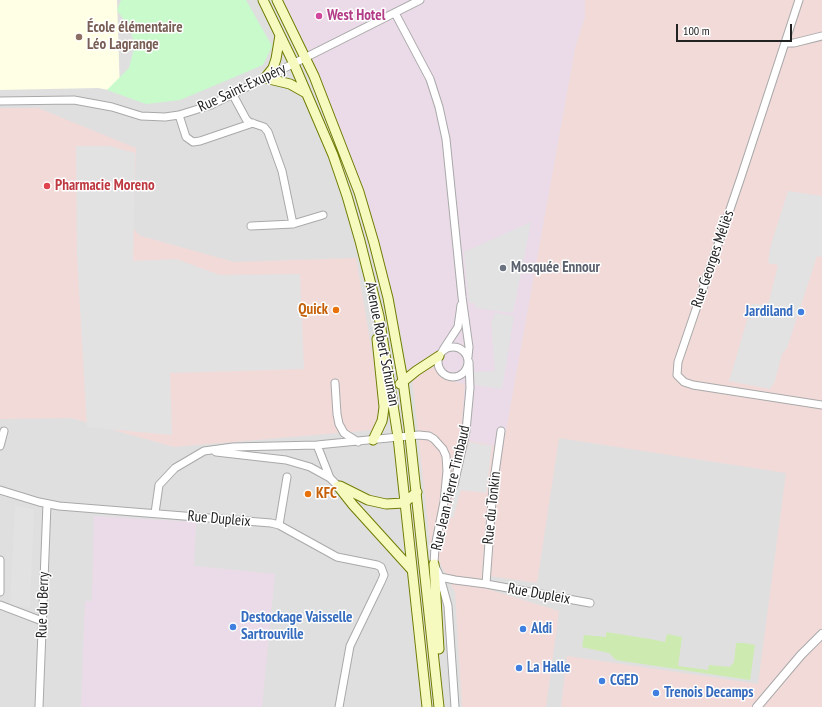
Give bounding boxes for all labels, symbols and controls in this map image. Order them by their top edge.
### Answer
place label: West Hotel [327,7,385,25]
marker: West Hotel [314,11,324,21]
scale bar [678,16,794,42]
place label: École élémentaire Léo Lagrange [87,19,183,54]
text: 100 m [683,23,710,38]
marker: École élémentaire Léo Lagrange [74,32,84,42]
street label: Rue Saint-Exupéry [195,60,289,116]
place label: Pharmacie Moreno [55,177,155,195]
marker: Pharmacie Moreno [42,181,52,191]
street label: Rue Georges Méliès [688,208,738,310]
place label: Mosquée Ennour [511,259,600,277]
marker: Mosquée Ennour [498,263,508,273]
street label: Avenue Robert Schuman [361,280,403,408]
place label: Quick [298,301,328,319]
place label: Jardiland [745,303,793,321]
marker: Quick [331,305,341,315]
marker: Jardiland [796,307,806,317]
street label: Rue Jean Pierre Timbaud [428,424,474,552]
street label: Rue du Tonkin [479,471,505,545]
place label: KFC [316,485,337,503]
marker: KFC [303,489,313,499]
street label: Rue Dupleix [187,507,251,531]
street label: Rue du Berry [33,572,53,638]
street label: Rue Dupleix [506,580,572,608]
place label: Destockage Vaisselle Sartrouville [241,609,353,644]
place label: Aldi [531,620,552,638]
marker: Destockage Vaisselle Sartrouville [228,622,238,632]
marker: Aldi [518,624,528,634]
place label: La Halle [527,659,571,677]
marker: La Halle [514,663,524,673]
place label: CGED [610,672,638,690]
marker: CGED [597,676,607,686]
place label: Trenois Decamps [664,684,754,702]
marker: Trenois Decamps [651,688,661,698]

